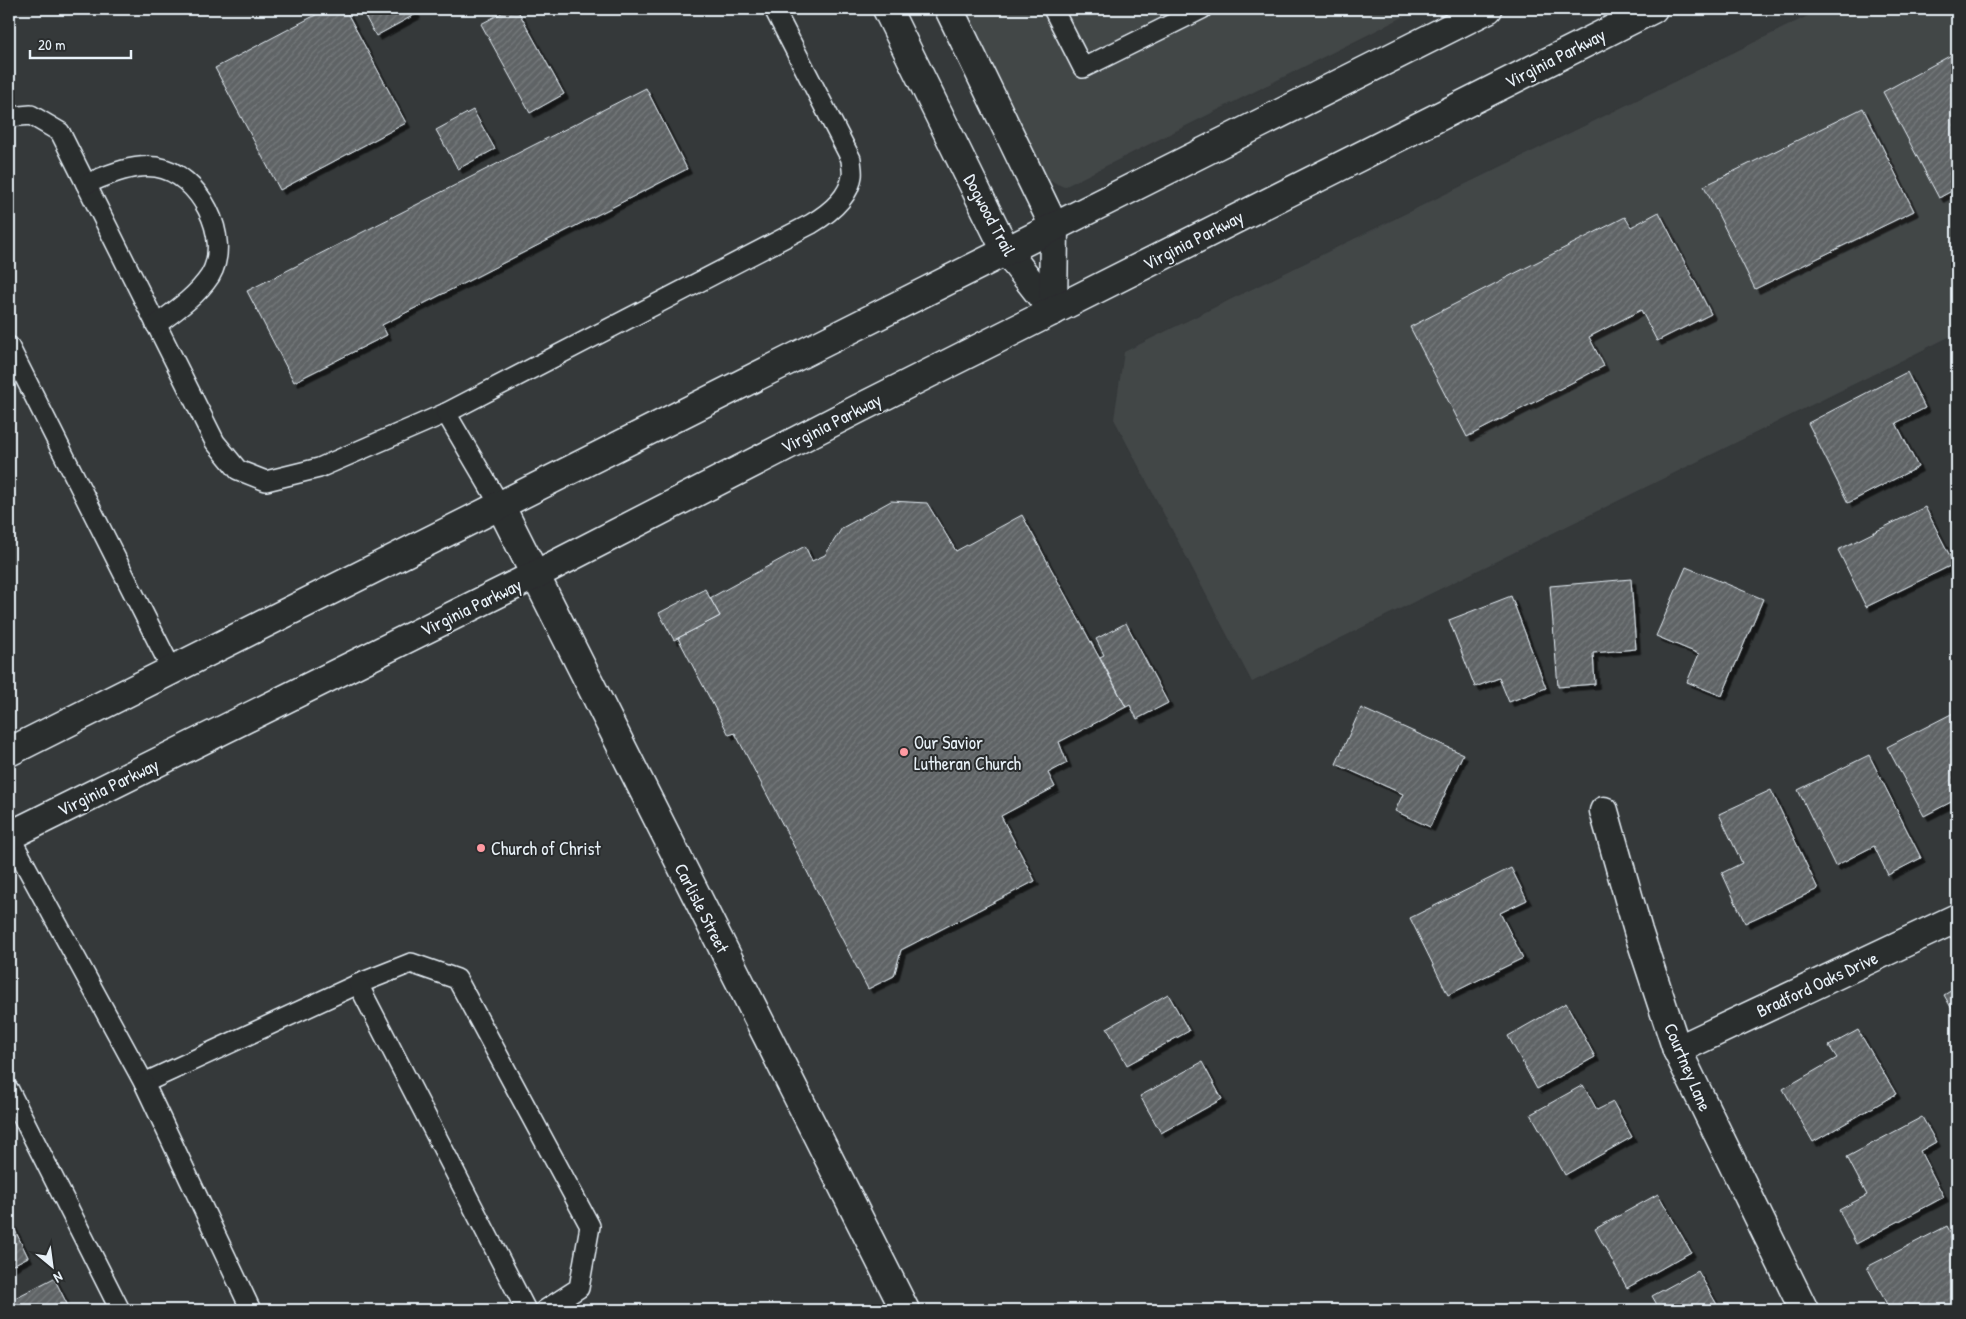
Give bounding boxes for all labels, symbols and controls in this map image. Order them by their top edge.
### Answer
street label: Virginia Parkway [1500,22,1610,94]
scale bar [30,28,131,60]
text: 20 m [38,34,65,55]
street label: Dogwood Trail [958,170,1022,260]
street label: Virginia Parkway [1138,204,1248,276]
street label: Virginia Parkway [776,387,886,459]
street label: Virginia Parkway [416,572,526,642]
place label: Our Savior Lutheran Church [914,730,1022,776]
marker: Our Savior Lutheran Church [898,746,910,758]
street label: Virginia Parkway [53,752,163,822]
place label: Church of Christ [491,836,601,861]
marker: Church of Christ [475,842,487,854]
street label: Carlisle Street [669,859,736,958]
street label: Bradford Oaks Drive [1752,945,1882,1023]
street label: Courtney Lane [1658,1019,1718,1115]
north arrow [28,1242,78,1292]
text: N [50,1268,66,1288]

